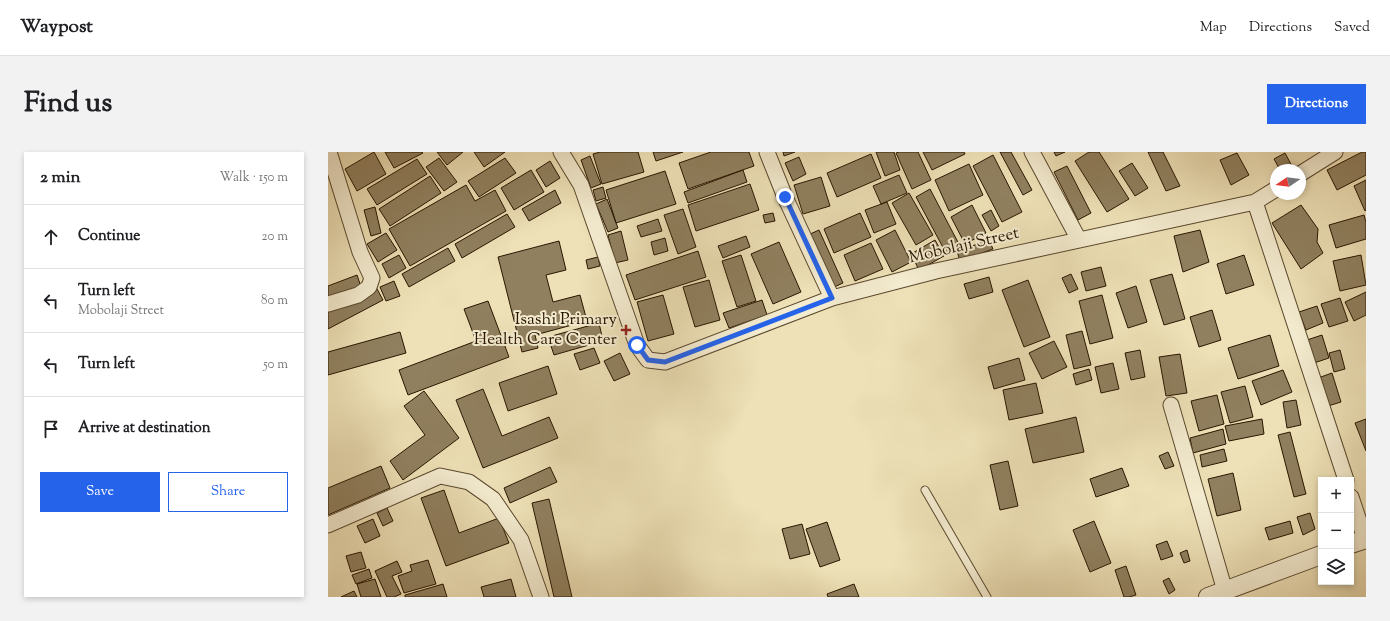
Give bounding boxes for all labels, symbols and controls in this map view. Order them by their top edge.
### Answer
text: Waypost [20,14,93,41]
text: Map [1200,18,1227,38]
text: Directions [1249,18,1312,38]
text: Saved [1334,18,1370,38]
text: Find us [24,84,112,124]
button: Directions [1267,84,1366,124]
north arrow [1270,164,1306,200]
text: 2 min [40,166,81,190]
text: Walk · 150 m [219,169,288,187]
route end [776,188,794,206]
street label: Mobolaji Street [906,222,1022,270]
icon: ahead [40,226,62,248]
text: Continue [78,226,140,247]
text: 20 m [262,228,288,246]
text: Turn left [78,281,135,302]
icon: left [40,290,62,312]
text: 80 m [261,292,288,310]
text: Mobolaji Street [78,302,164,320]
place label: Isashi Primary Health Care Center [474,308,618,352]
marker: Isashi Primary Health Care Center [620,324,632,336]
route start [628,336,646,354]
icon: left [40,354,62,376]
text: Turn left [78,354,135,375]
text: 50 m [263,356,288,374]
icon: arrive [40,418,62,440]
text: Arrive at destination [78,418,211,439]
button: Save [40,472,160,512]
button: Share [168,472,288,512]
map controls [1318,477,1354,585]
button: + [1318,477,1354,513]
button: − [1318,513,1354,549]
button: layers [1318,549,1354,585]

